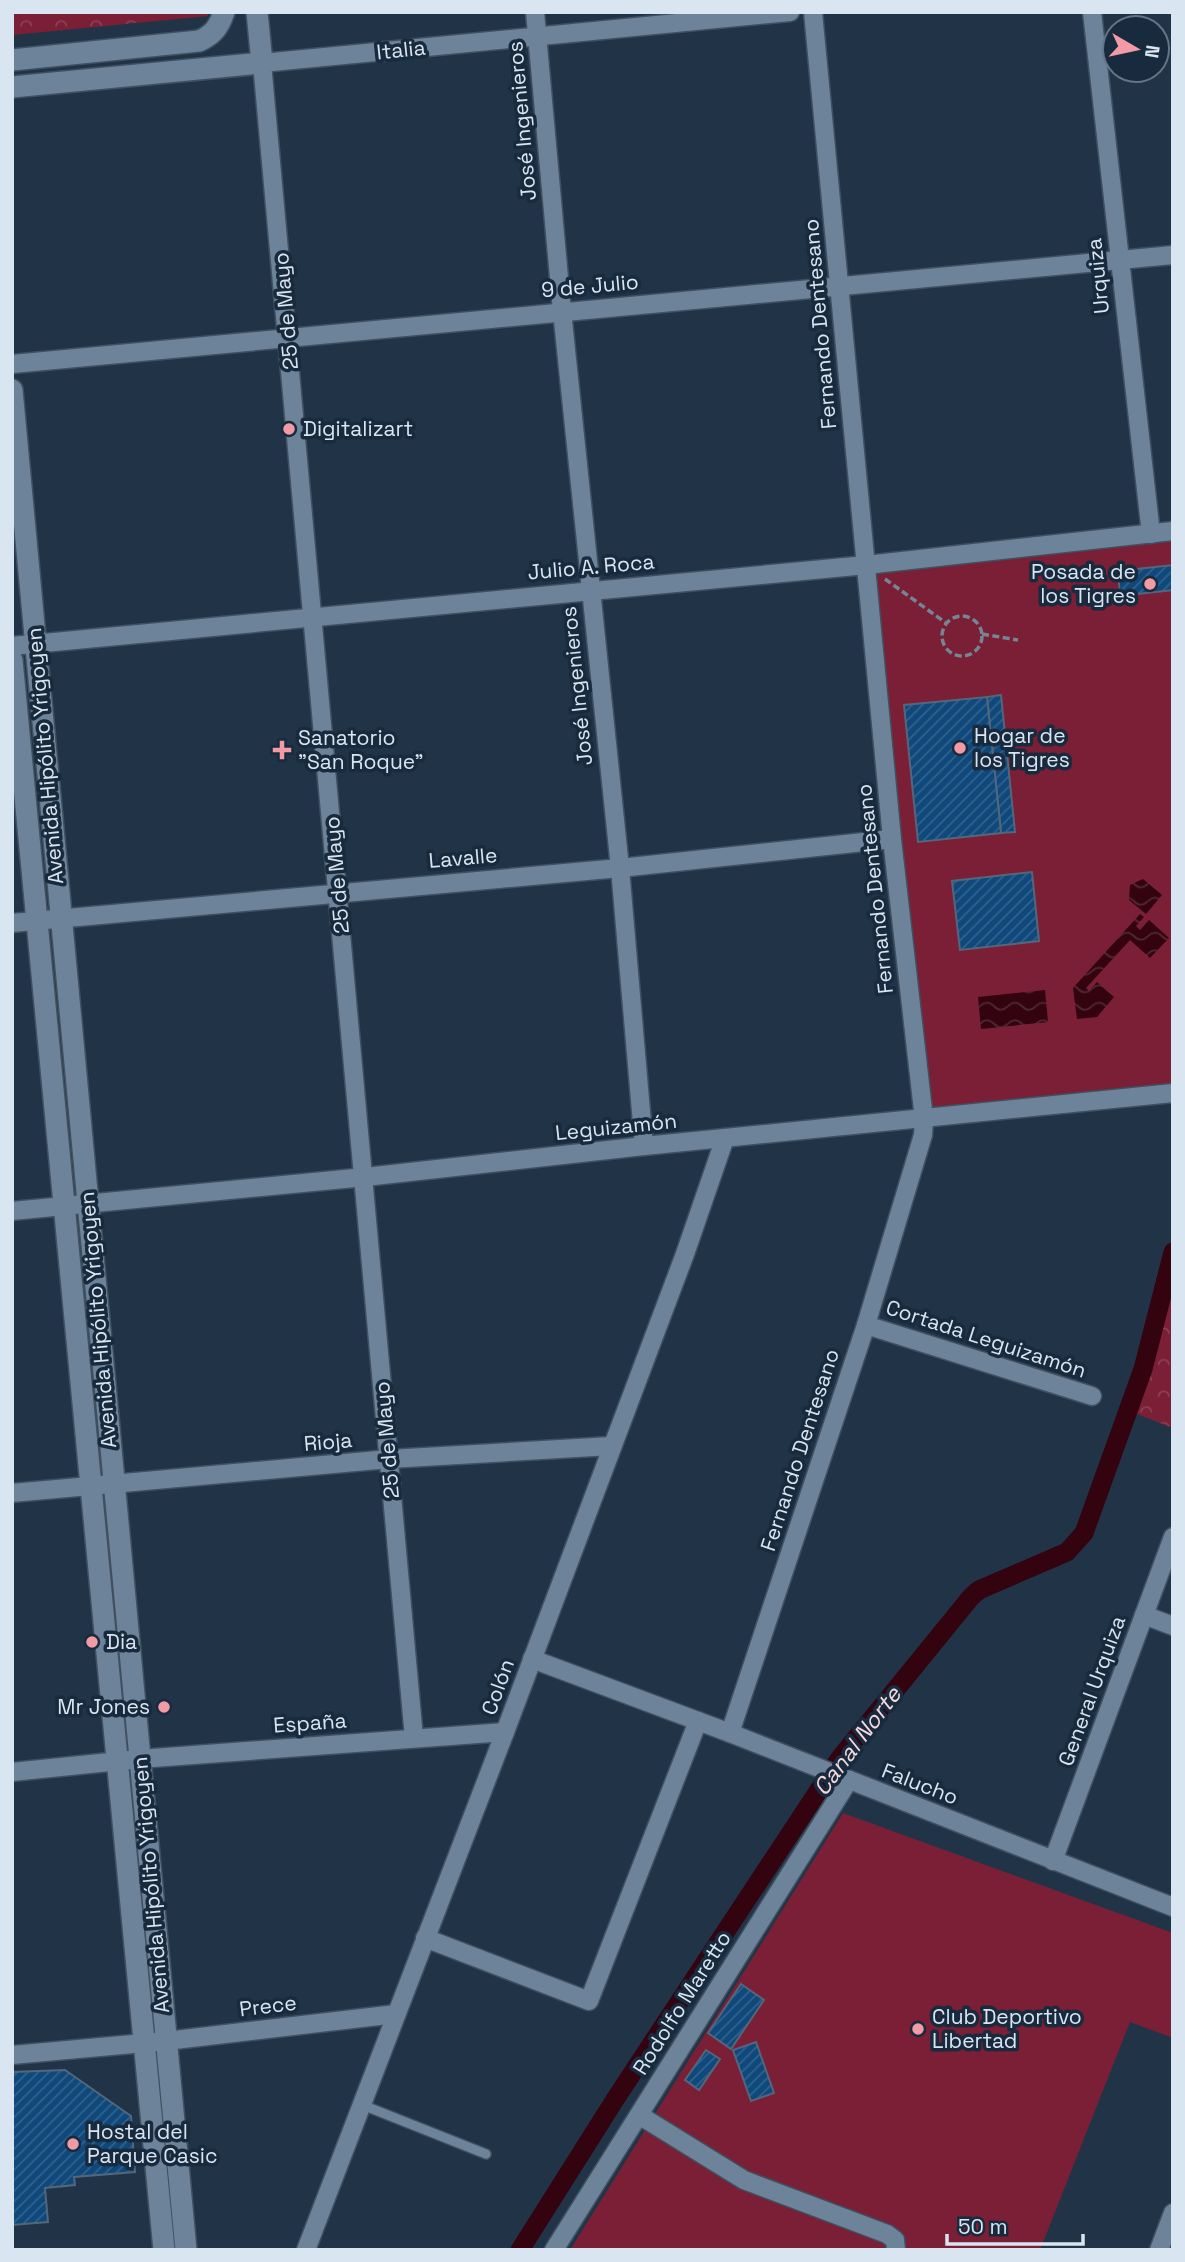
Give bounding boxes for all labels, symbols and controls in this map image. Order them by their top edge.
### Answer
north arrow [1101,14,1171,84]
street label: Italia [375,34,427,65]
street label: José Ingenieros [501,40,542,202]
text: N [1139,43,1166,60]
street label: Fernando Dentesano [797,218,842,430]
street label: Urquiza [1080,237,1115,315]
street label: 25 de Mayo [267,251,304,371]
street label: 9 de Julio [540,268,640,303]
place label: Digitalizart [303,415,413,442]
marker: Digitalizart [281,421,297,437]
street label: Julio A. Roca [526,548,656,585]
place label: Posada de los Tigres [1031,558,1136,609]
marker: Posada de los Tigres [1142,576,1158,592]
street label: José Ingenieros [555,605,598,767]
street label: Avenida Hipólito Yrigoyen [20,627,69,885]
place label: Hogar de los Tigres [974,722,1070,773]
place label: Sanatorio "San Roque" [298,724,423,775]
marker: Sanatorio "San Roque" [272,740,292,760]
marker: Hogar de los Tigres [952,740,968,756]
street label: Fernando Dentesano [850,783,899,995]
street label: 25 de Mayo [318,815,355,935]
street label: Lavalle [428,841,498,874]
street label: Leguizamón [554,1107,678,1146]
street label: Avenida Hipólito Yrigoyen [73,1191,122,1449]
street label: Cortada Leguizamón [883,1293,1090,1384]
street label: Fernando Dentesano [754,1345,845,1554]
street label: 25 de Mayo [368,1380,405,1500]
street label: Rioja [303,1426,353,1457]
street label: General Urquiza [1052,1612,1131,1770]
place label: Dia [106,1628,137,1655]
marker: Dia [84,1634,100,1650]
street label: Colón [475,1655,520,1718]
water label: Canal Norte [806,1679,909,1801]
place label: Mr Jones [57,1693,150,1720]
marker: Mr Jones [156,1699,172,1715]
street label: España [272,1706,348,1739]
street label: Avenida Hipólito Yrigoyen [126,1756,175,2014]
street label: Falucho [878,1757,962,1810]
street label: Rodolfo Maretto [627,1926,737,2080]
street label: Prece [238,1989,298,2022]
place label: Club Deportivo Libertad [932,2003,1082,2054]
marker: Club Deportivo Libertad [910,2021,926,2037]
place label: Hostal del Parque Casic [87,2118,217,2169]
marker: Hostal del Parque Casic [65,2136,81,2152]
scale bar [947,2202,1084,2246]
text: 50 m [958,2213,1008,2240]

